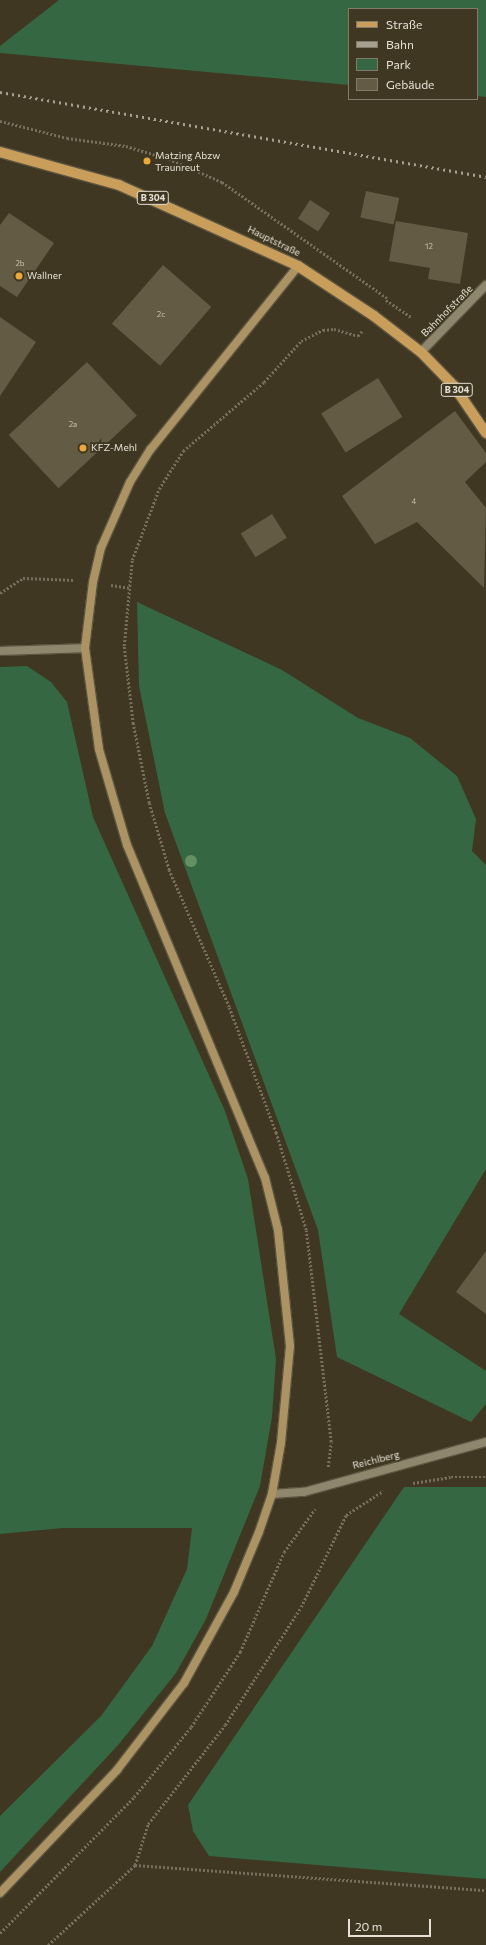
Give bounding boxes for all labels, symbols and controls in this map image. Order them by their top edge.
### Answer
legend [348,8,478,100]
text: Straße [386,17,422,31]
text: Bahn [386,37,414,51]
text: Park [386,57,411,71]
text: Gebäude [386,77,434,91]
place label: Matzing Abzw Traunreut [155,149,220,172]
marker: Matzing Abzw Traunreut [142,156,152,166]
road number: B 304 [136,191,170,205]
street label: Hauptstraße [246,223,302,259]
house number: 12 [425,242,433,252]
house number: 2b [15,259,25,269]
place label: Wallner [27,270,62,282]
marker: Wallner [14,271,24,281]
street label: Bahnhofstraße [419,283,475,339]
house number: 2c [157,310,165,320]
road number: B 304 [440,383,474,397]
house number: 2a [69,420,77,430]
place label: KFZ-Mehl [91,442,137,454]
marker: KFZ-Mehl [78,443,88,453]
house number: 4 [412,497,416,507]
street label: Reichlberg [351,1448,401,1472]
scale bar [350,1911,433,1937]
text: 20 m [355,1919,382,1933]

